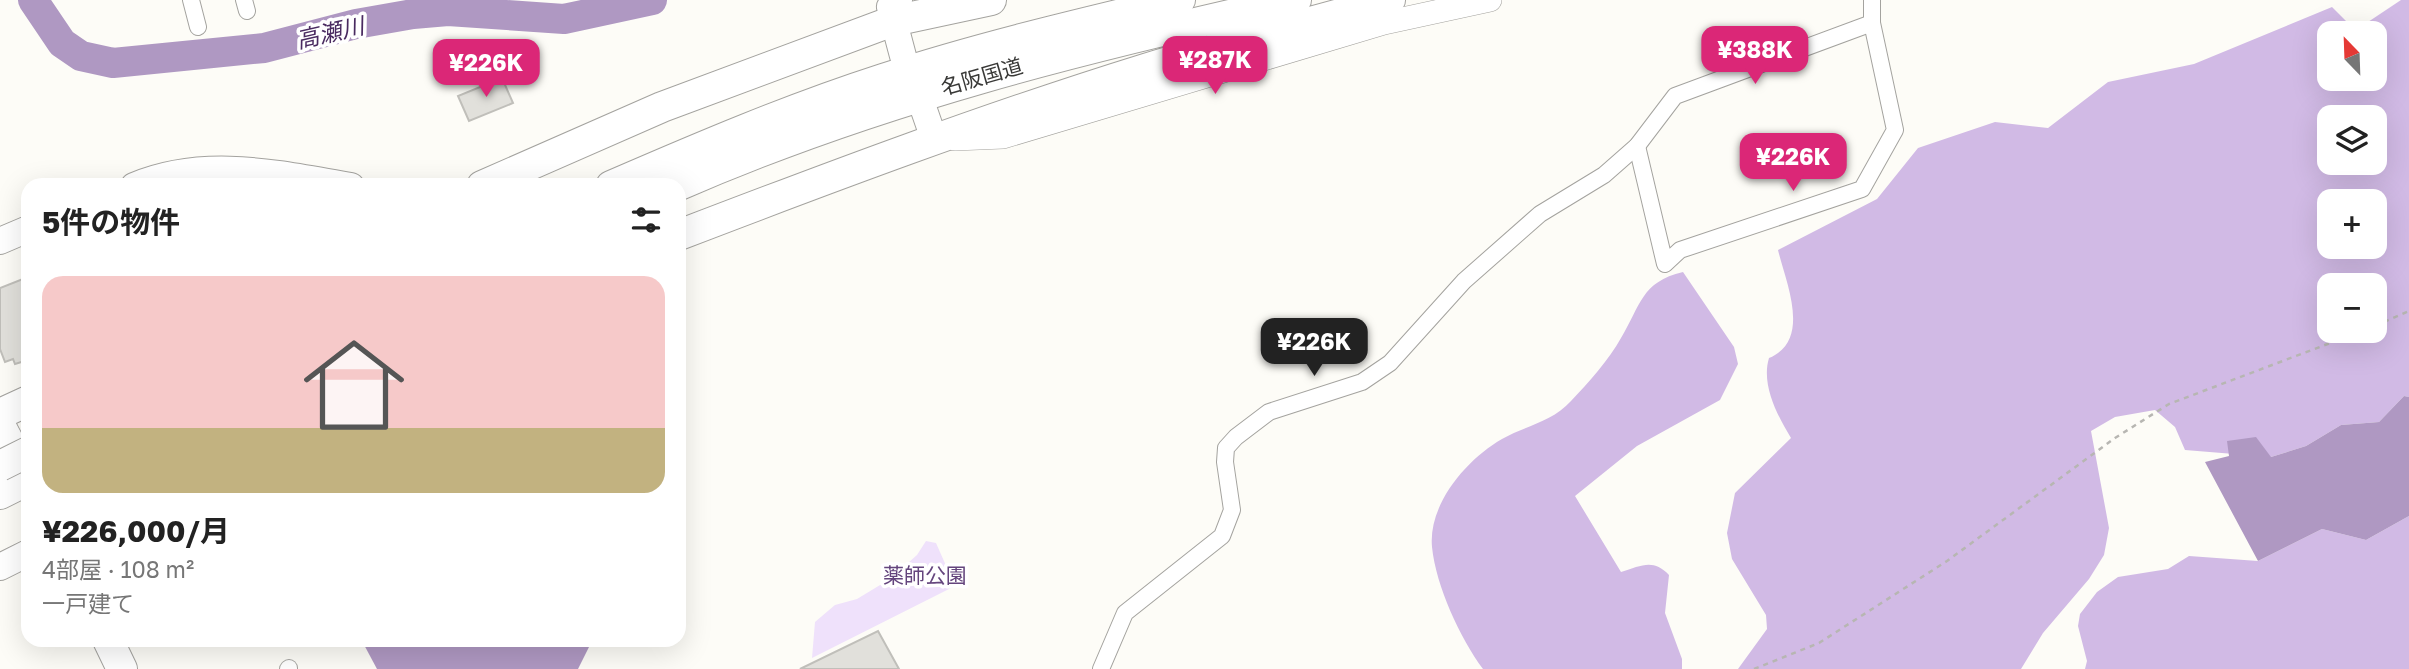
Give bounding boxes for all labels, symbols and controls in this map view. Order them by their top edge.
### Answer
water label: 高瀬川 [293,10,369,53]
north arrow [2317,21,2387,91]
map controls [2317,21,2387,343]
pin: ¥388K [1706,27,1804,86]
text: ¥388K [1717,35,1793,63]
pin: ¥287K [1166,36,1264,96]
pin: ¥226K [437,40,535,99]
text: ¥287K [1178,45,1252,73]
text: ¥226K [449,48,523,76]
street label: 名阪国道 [938,52,1026,100]
button: layers [2317,105,2387,175]
pin: ¥226K [1744,134,1842,193]
text: ¥226K [1756,142,1830,170]
button: + [2317,189,2387,259]
icon: filters [627,201,665,239]
text: 5件の物件 [42,204,180,240]
button: − [2317,273,2387,343]
pin: ¥226K [1265,318,1363,378]
icon: home [291,322,417,448]
text: ¥226K [1277,327,1351,355]
text: ¥226,000/月 [42,513,230,549]
text: 4部屋 · 108 m² [42,555,194,583]
park label: 薬師公園 [883,562,967,588]
text: 一戸建て [42,589,134,617]

